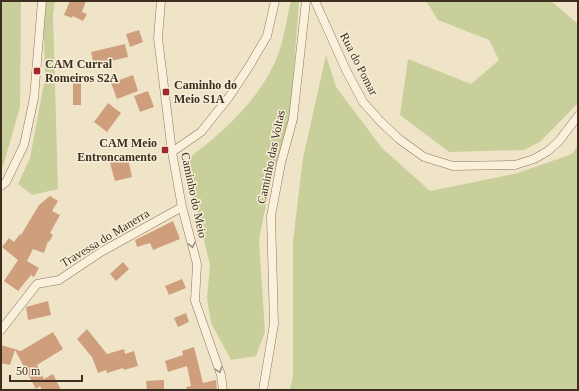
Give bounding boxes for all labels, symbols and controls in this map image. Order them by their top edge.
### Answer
street label: Rua do Pomar [337,30,381,98]
place label: CAM Curral Romeiros S2A [45,57,119,85]
marker: CAM Curral Romeiros S2A [32,66,42,76]
place label: Caminho do Meio S1A [174,78,237,106]
marker: Caminho do Meio S1A [161,87,171,97]
street label: Caminho das Voltas [254,108,288,205]
place label: CAM Meio Entroncamento [77,136,157,164]
marker: CAM Meio Entroncamento [160,145,170,155]
street label: Caminho do Meio [178,151,210,239]
street label: Travessa do Manerra [58,206,152,270]
one-way arrow [187,241,196,248]
scale bar [10,357,82,383]
text: 50 m [16,364,41,378]
one-way arrow [214,366,223,373]

